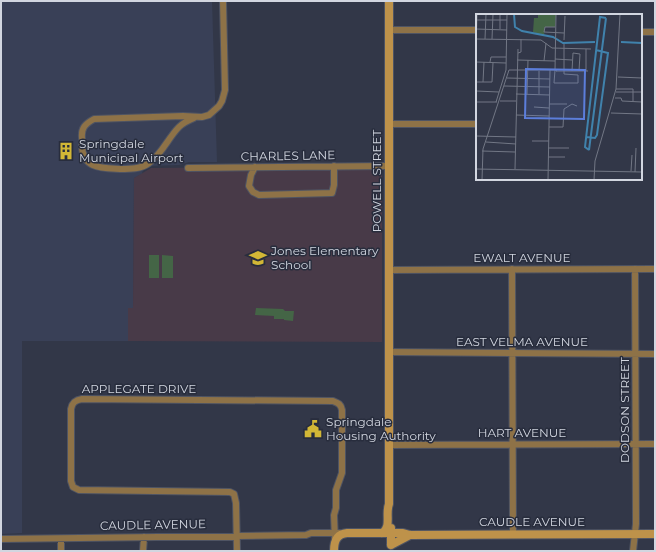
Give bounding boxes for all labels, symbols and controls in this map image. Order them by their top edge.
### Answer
inset map [476,14,642,180]
street label: POWELL STREET [369,130,384,232]
place label: Springdale Municipal Airport [79,136,184,165]
building icon: Springdale Municipal Airport [56,141,76,161]
street label: CHARLES LANE [241,147,335,164]
place label: Jones Elementary School [270,243,379,272]
school or university icon: Jones Elementary School [248,248,268,268]
street label: EWALT AVENUE [473,250,571,265]
street label: EAST VELMA AVENUE [456,334,588,349]
street label: DODSON STREET [617,357,632,463]
street label: APPLEGATE DRIVE [82,381,196,396]
place label: Springdale Housing Authority [326,414,436,443]
public building icon: Springdale Housing Authority [303,419,323,439]
street label: HART AVENUE [478,425,566,440]
street label: CAUDLE AVENUE [479,514,585,529]
street label: CAUDLE AVENUE [100,516,206,533]

